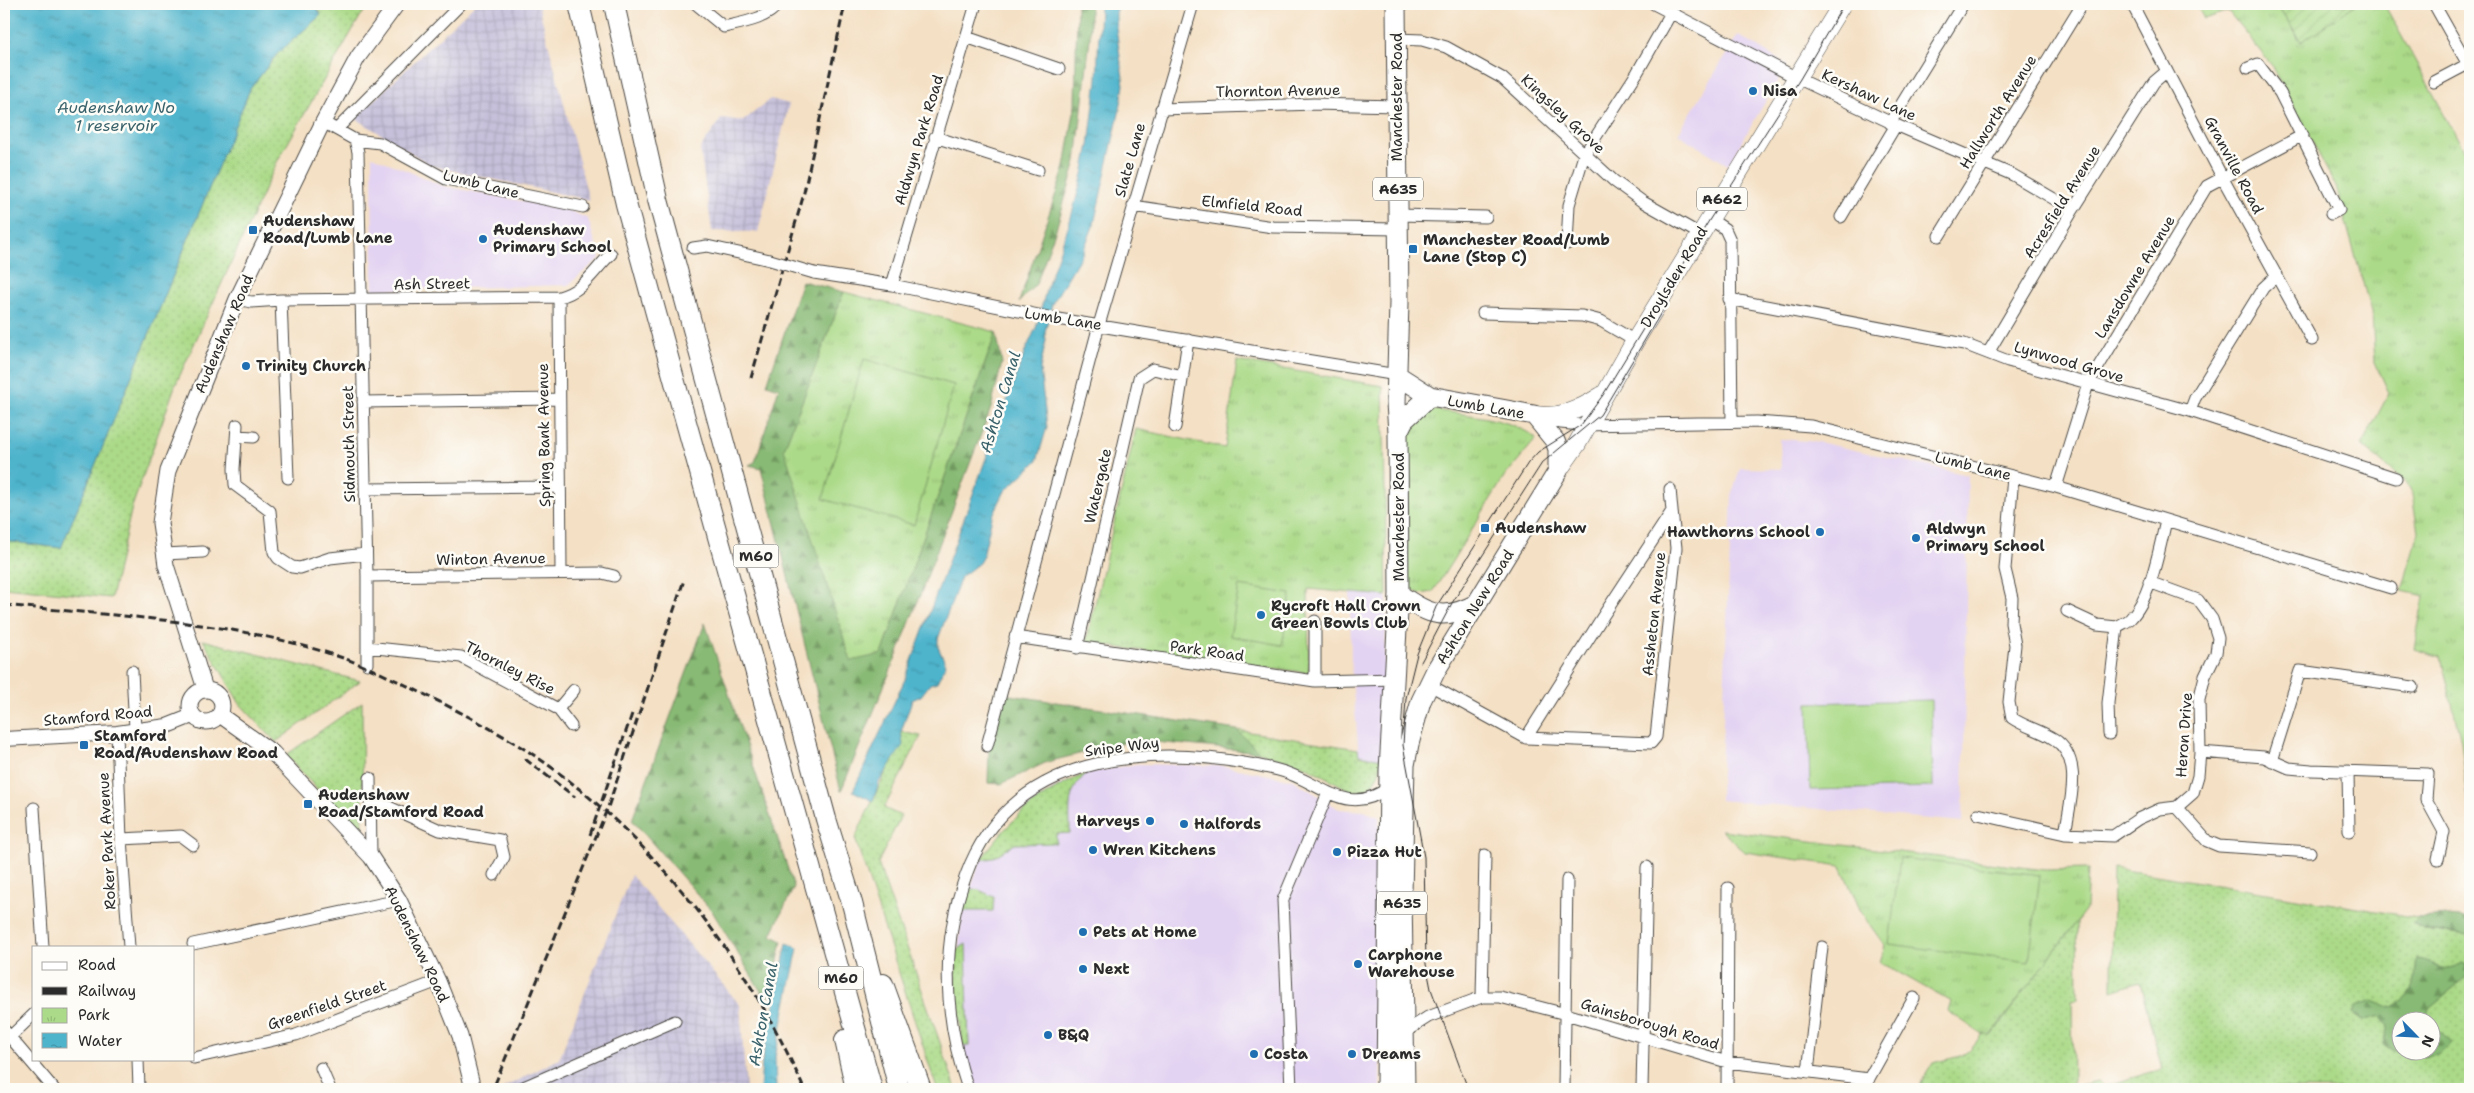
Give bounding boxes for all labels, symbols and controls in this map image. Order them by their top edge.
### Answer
street label: Manchester Road [1387,32,1407,161]
street label: Hallworth Avenue [1955,51,2041,173]
street label: Kershaw Lane [1818,64,1920,126]
street label: Kingsley Grove [1517,70,1609,158]
street label: Aldwyn Park Road [890,72,948,208]
street label: Thornton Avenue [1216,80,1340,102]
place label: Nisa [1763,81,1798,101]
marker: Nisa [1747,85,1759,97]
water label: Audenshaw No 1 reservoir [57,97,175,136]
street label: Granville Road [2200,113,2268,218]
street label: Slate Lane [1110,120,1150,200]
street label: Acresfield Avenue [2019,142,2105,262]
street label: Lumb Lane [441,165,521,203]
road number: A635 [1373,178,1423,200]
road number: A662 [1697,188,1747,210]
street label: Elmfield Road [1201,191,1304,221]
place label: Audenshaw Road/Lumb Lane [263,211,393,248]
street label: Lansdowne Avenue [2090,212,2180,342]
place label: Audenshaw Primary School [493,220,612,257]
street label: Droylsden Road [1636,222,1712,331]
marker: Audenshaw Road/Lumb Lane [247,224,259,236]
place label: Manchester Road/Lumb Lane (Stop C) [1423,230,1610,267]
marker: Audenshaw Primary School [477,233,489,245]
marker: Manchester Road/Lumb Lane (Stop C) [1407,243,1419,255]
street label: Audenshaw Road [190,271,258,397]
street label: Ash Street [394,273,470,295]
street label: Lumb Lane [1023,303,1103,335]
street label: Lynwood Grove [2012,337,2126,387]
water label: Ashton Canal [975,349,1025,455]
place label: Trinity Church [256,356,366,376]
marker: Trinity Church [240,360,252,372]
street label: Spring Bank Avenue [533,363,555,507]
street label: Sidmouth Street [338,385,360,503]
street label: Lumb Lane [1446,390,1526,424]
street label: Watergate [1080,446,1116,526]
street label: Lumb Lane [1933,447,2013,485]
street label: Manchester Road [1389,452,1409,581]
place label: Audenshaw [1495,518,1587,538]
place label: Aldwyn Primary School [1926,519,2045,556]
marker: Audenshaw [1479,522,1491,534]
place label: Hawthorns School [1667,522,1810,542]
marker: Hawthorns School [1814,526,1826,538]
marker: Aldwyn Primary School [1910,532,1922,544]
road number: M60 [734,544,778,568]
street label: Ashton New Road [1432,545,1519,668]
street label: Winton Avenue [436,548,546,570]
street label: Assheton Avenue [1638,551,1670,677]
place label: Rycroft Hall Crown Green Bowls Club [1271,596,1421,633]
marker: Rycroft Hall Crown Green Bowls Club [1255,609,1267,621]
street label: Park Road [1168,636,1246,666]
street label: Thornley Rise [461,637,559,699]
street label: Heron Drive [2171,692,2197,778]
street label: Stamford Road [43,701,154,731]
place label: Stamford Road/Audenshaw Road [94,726,278,763]
street label: Snipe Way [1084,733,1160,761]
marker: Stamford Road/Audenshaw Road [78,739,90,751]
street label: Roker Park Avenue [93,772,121,910]
place label: Audenshaw Road/Stamford Road [318,785,484,822]
marker: Audenshaw Road/Stamford Road [302,798,314,810]
place label: Harveys [1076,811,1140,831]
place label: Halfords [1194,814,1261,834]
marker: Harveys [1144,815,1156,827]
marker: Halfords [1178,818,1190,830]
place label: Wren Kitchens [1103,840,1216,860]
place label: Pizza Hut [1347,842,1422,862]
marker: Wren Kitchens [1087,844,1099,856]
marker: Pizza Hut [1331,846,1343,858]
street label: Audenshaw Road [380,882,454,1006]
road number: A635 [1377,891,1427,914]
place label: Pets at Home [1093,922,1197,942]
marker: Pets at Home [1077,926,1089,938]
place label: Carphone Warehouse [1368,945,1455,982]
legend [32,946,195,1060]
text: Road [78,955,116,975]
marker: Carphone Warehouse [1352,958,1364,970]
place label: Next [1093,959,1130,979]
water label: Ashton Canal [744,960,782,1068]
marker: Next [1077,963,1089,975]
road number: M60 [818,966,864,990]
street label: Greenfield Street [265,975,389,1035]
text: Railway [78,981,136,1001]
street label: Gainsborough Road [1578,993,1722,1055]
text: Park [78,1005,110,1025]
north arrow [2392,1010,2442,1060]
place label: B&Q [1058,1025,1089,1045]
marker: B&Q [1042,1029,1054,1041]
text: Water [78,1031,122,1051]
text: N [2417,1033,2438,1050]
place label: Costa [1264,1044,1309,1064]
place label: Dreams [1362,1044,1421,1064]
marker: Costa [1248,1048,1260,1060]
marker: Dreams [1346,1048,1358,1060]

